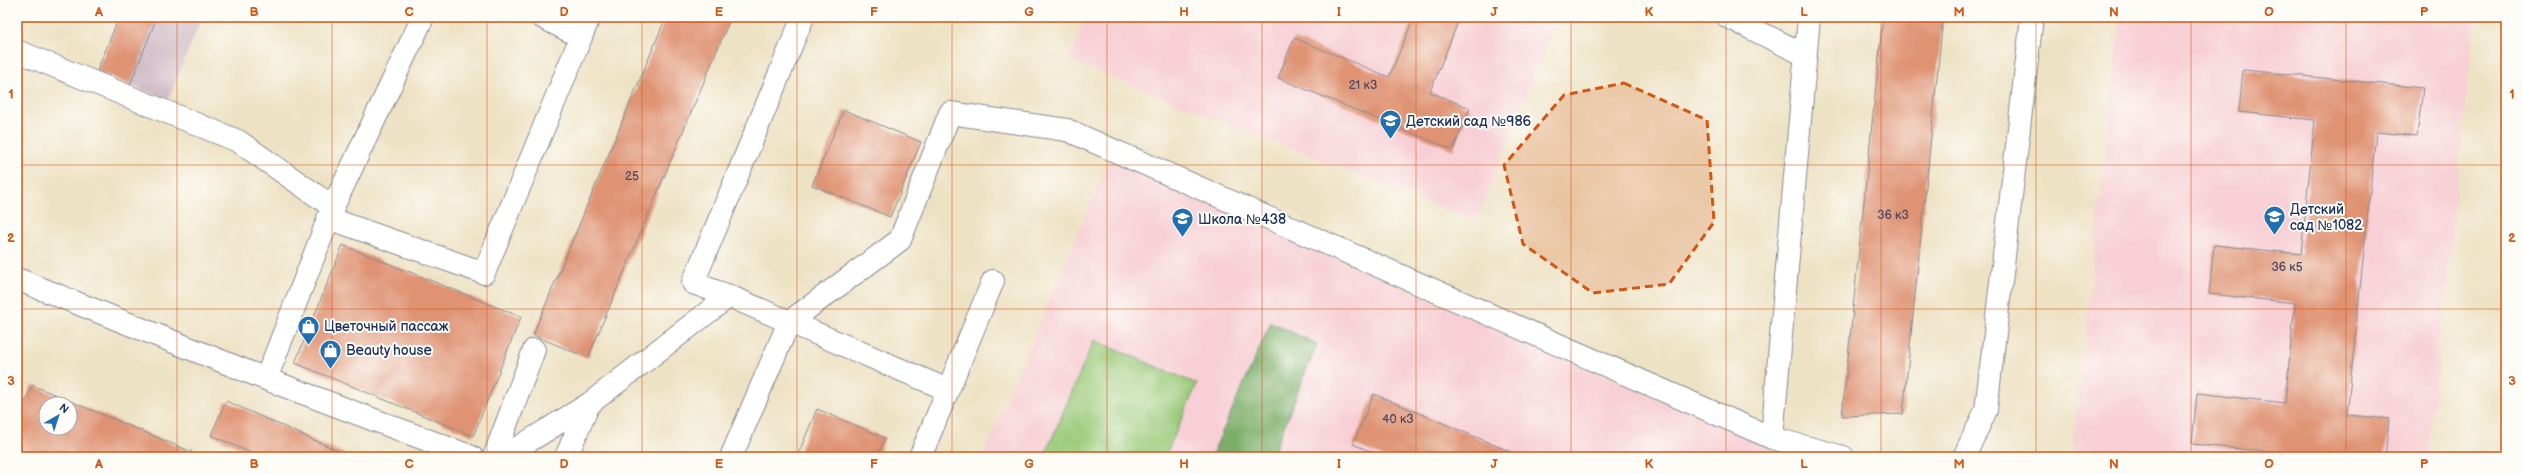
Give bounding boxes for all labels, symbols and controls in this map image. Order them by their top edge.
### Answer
text: A [94,4,103,20]
text: B [249,4,259,20]
text: C [404,4,414,20]
text: D [559,4,569,20]
text: E [715,4,724,20]
text: F [870,4,878,20]
text: G [1024,4,1034,20]
text: H [1179,4,1189,20]
text: I [1337,4,1341,20]
text: J [1490,4,1498,20]
text: K [1645,4,1654,20]
text: L [1800,4,1808,20]
text: M [1953,4,1965,20]
text: N [2109,4,2119,20]
text: O [2264,4,2274,20]
text: P [2420,4,2429,20]
house number: 21 к3 [1349,78,1377,93]
text: 1 [8,86,14,102]
text: 1 [2509,86,2515,102]
school or university icon: Детский сад №986 [1377,108,1403,141]
place label: Детский сад №986 [1406,113,1532,130]
house number: 25 [625,169,639,184]
place label: Детский сад №1082 [2290,201,2363,234]
school or university icon: Детский сад №1082 [2261,204,2287,237]
school or university icon: Школа №438 [1169,206,1195,239]
house number: 36 к3 [1877,208,1909,223]
place label: Школа №438 [1198,211,1286,228]
text: 2 [7,230,15,246]
text: 2 [2508,230,2516,246]
house number: 36 к5 [2271,260,2303,275]
shop icon: Цветочный пассаж [296,313,322,346]
place label: Цветочный пассаж [324,318,449,335]
shop icon: Beauty house [317,337,343,370]
place label: Beauty house [346,342,432,359]
text: 3 [7,373,15,389]
text: 3 [2508,373,2516,389]
north arrow [38,396,78,436]
text: N [57,401,71,416]
house number: 40 к3 [1382,412,1414,427]
text: A [94,456,103,472]
text: B [249,456,259,472]
text: C [404,456,414,472]
text: D [559,456,569,472]
text: E [715,456,724,472]
text: F [870,456,878,472]
text: G [1024,456,1034,472]
text: H [1179,456,1189,472]
text: I [1337,456,1341,472]
text: J [1490,456,1498,472]
text: K [1645,456,1654,472]
text: L [1800,456,1808,472]
text: M [1953,456,1965,472]
text: N [2109,456,2119,472]
text: O [2264,456,2274,472]
text: P [2420,456,2429,472]

